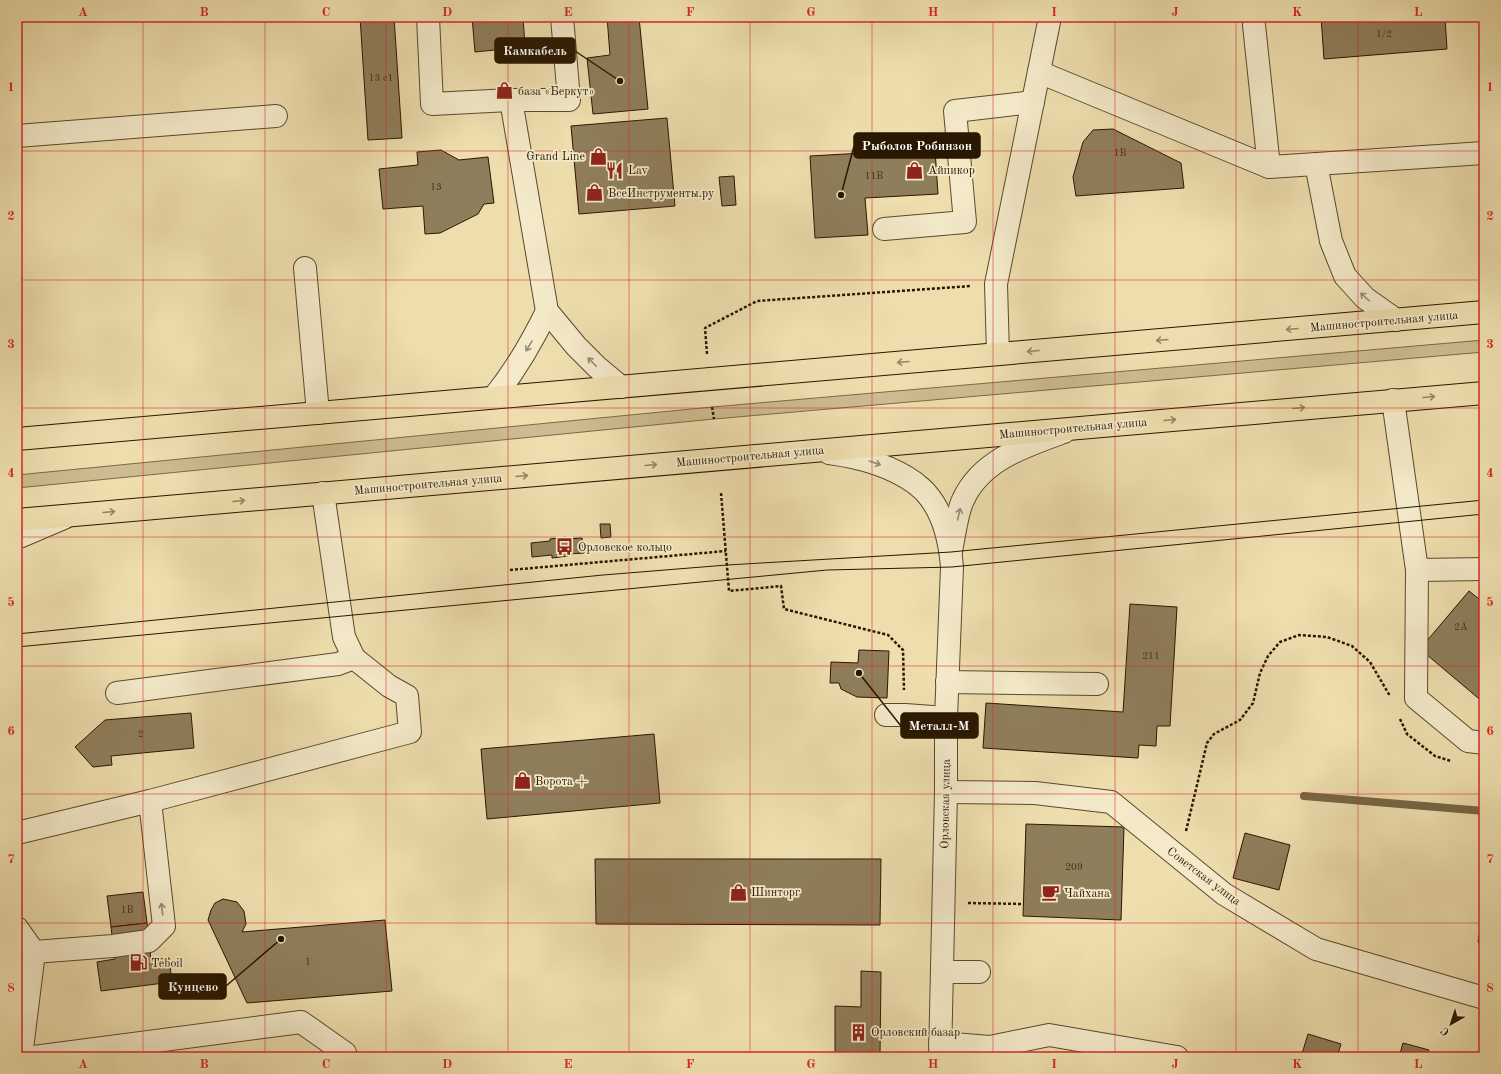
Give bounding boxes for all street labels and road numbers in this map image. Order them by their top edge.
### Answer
street label: Машиностроительная улица [1310,310,1459,334]
street label: Машиностроительная улица [999,417,1148,441]
street label: Машиностроительная улица [676,445,825,469]
street label: Машиностроительная улица [354,473,503,497]
street label: Орловская улица [939,759,953,849]
street label: Советская улица [1164,845,1242,908]

